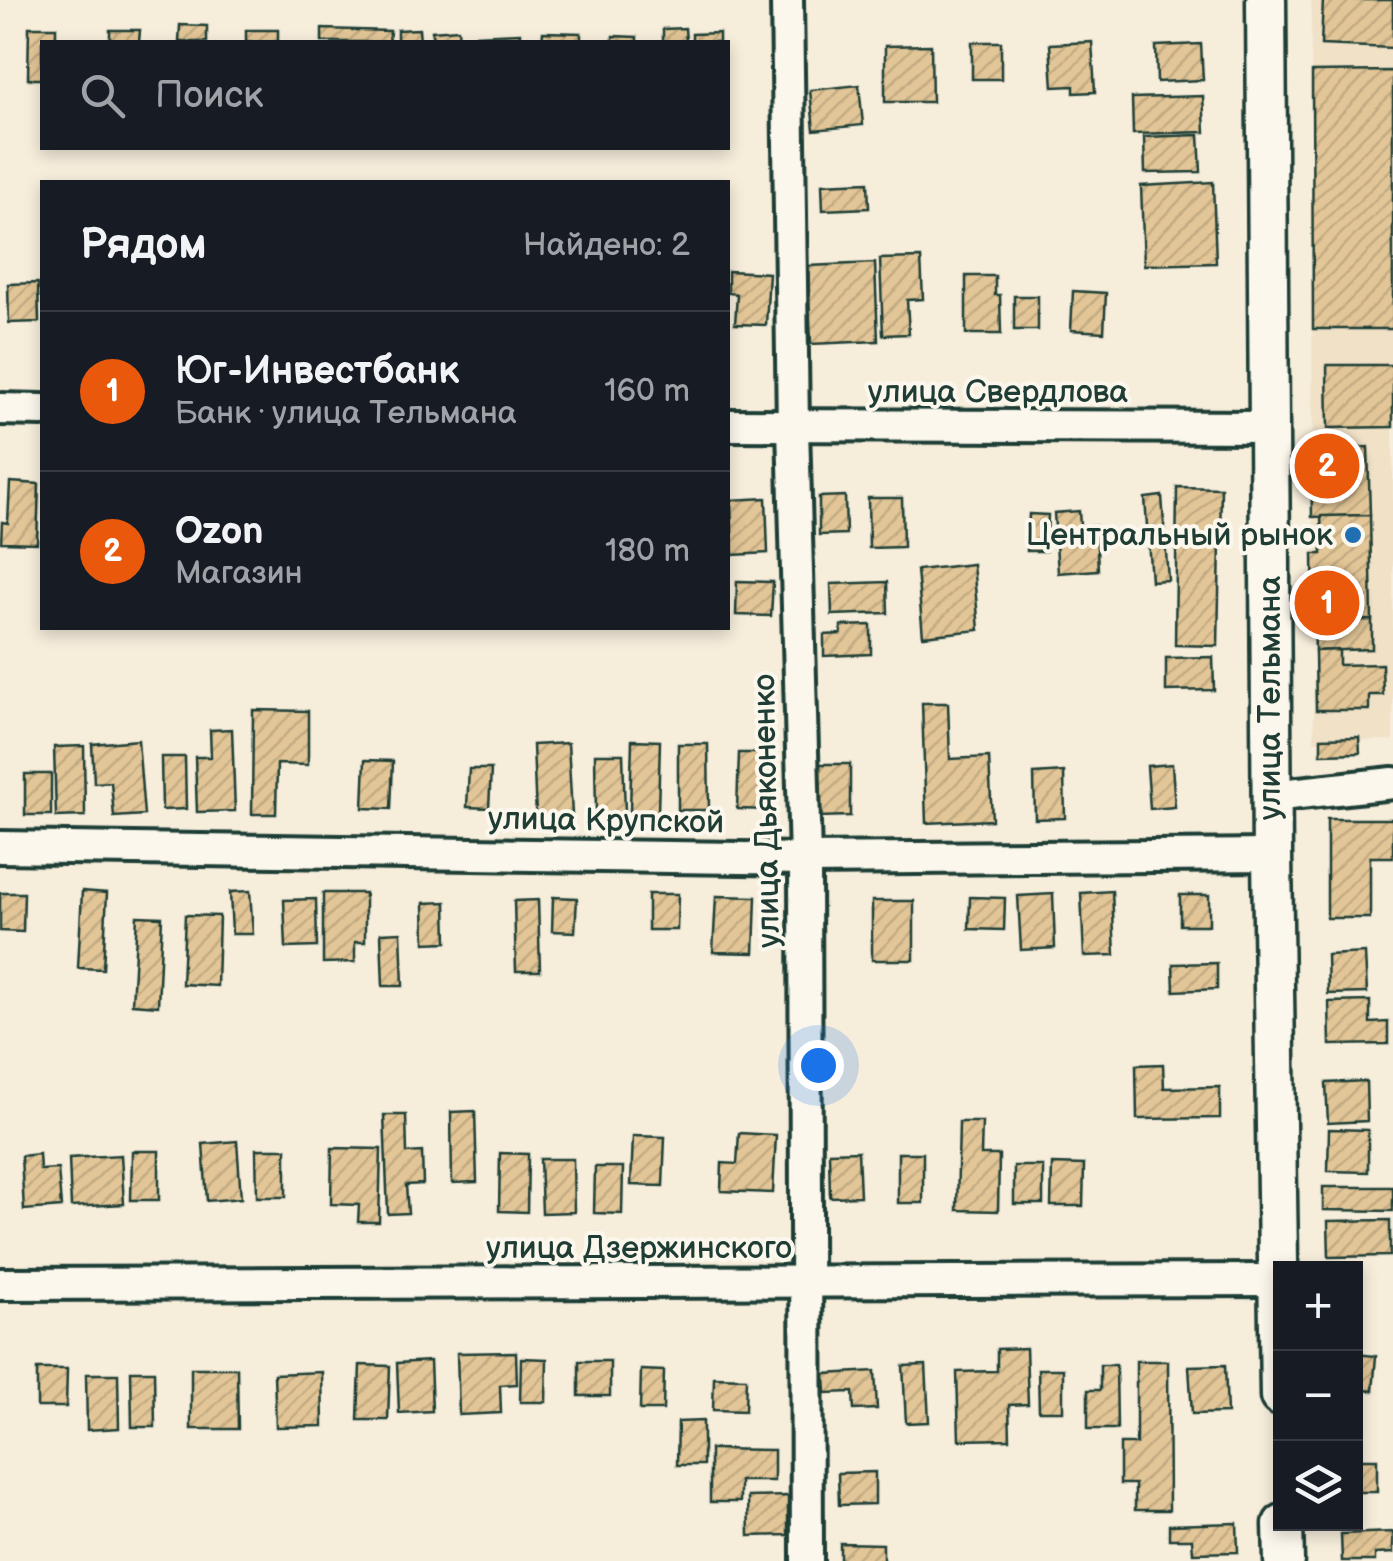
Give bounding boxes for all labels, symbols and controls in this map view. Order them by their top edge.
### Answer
search box [40,40,730,150]
icon: search [75,68,130,123]
text: Поиск [155,73,263,118]
text: Рядом [80,220,207,271]
text: Найдено: 2 [523,226,690,265]
text: Юг-Инвестбанк [175,349,459,394]
text: 1 [106,372,119,411]
text: 160 m [604,372,690,411]
street label: улица Свердлова [868,373,1128,412]
text: Банк · улица Тельмана [175,394,517,433]
pin: 2 [1294,428,1360,504]
text: Ozon [175,509,264,554]
place label: Центральный рынок [1026,516,1333,555]
marker: Центральный рынок [1342,524,1364,546]
text: 2 [103,532,122,571]
text: 180 m [605,532,690,571]
text: Магазин [175,554,303,593]
pin: 1 [1294,566,1360,640]
street label: улица Тельмана [1251,576,1290,820]
street label: улица Дьяконенко [745,674,789,948]
street label: улица Крупской [488,799,724,843]
your location [793,1040,844,1091]
street label: улица Дзержинского [486,1229,792,1268]
map controls [1273,1261,1363,1531]
button: + [1273,1261,1363,1351]
button: − [1273,1351,1363,1441]
button: layers [1273,1441,1363,1531]

